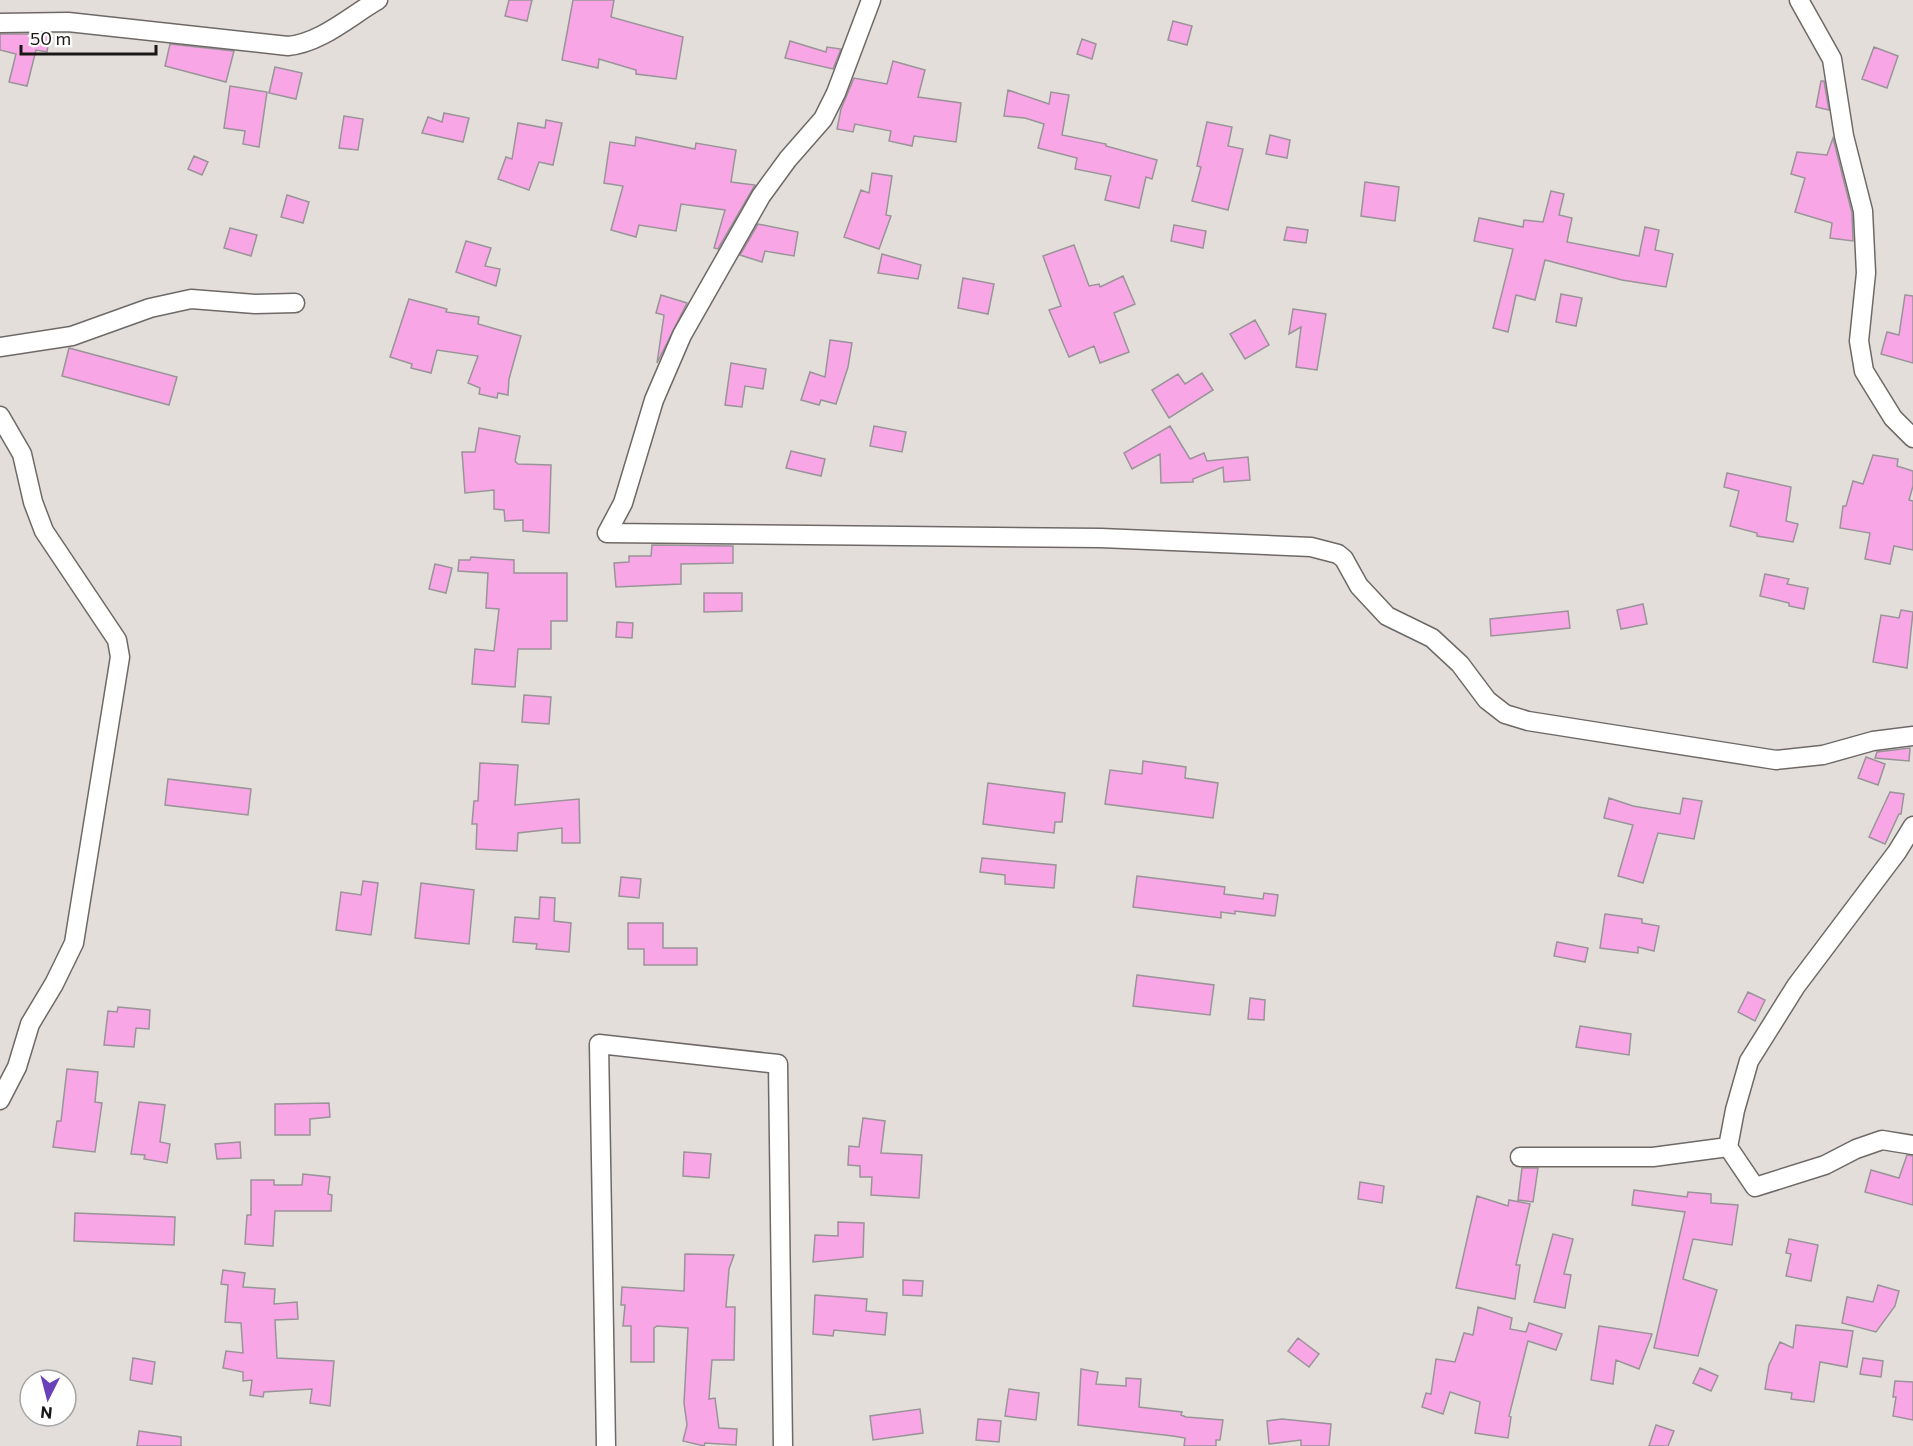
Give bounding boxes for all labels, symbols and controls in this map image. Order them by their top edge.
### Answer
scale bar [21,18,156,56]
text: 50 m [30,27,71,49]
north arrow [18,1368,78,1428]
text: N [39,1403,53,1423]

